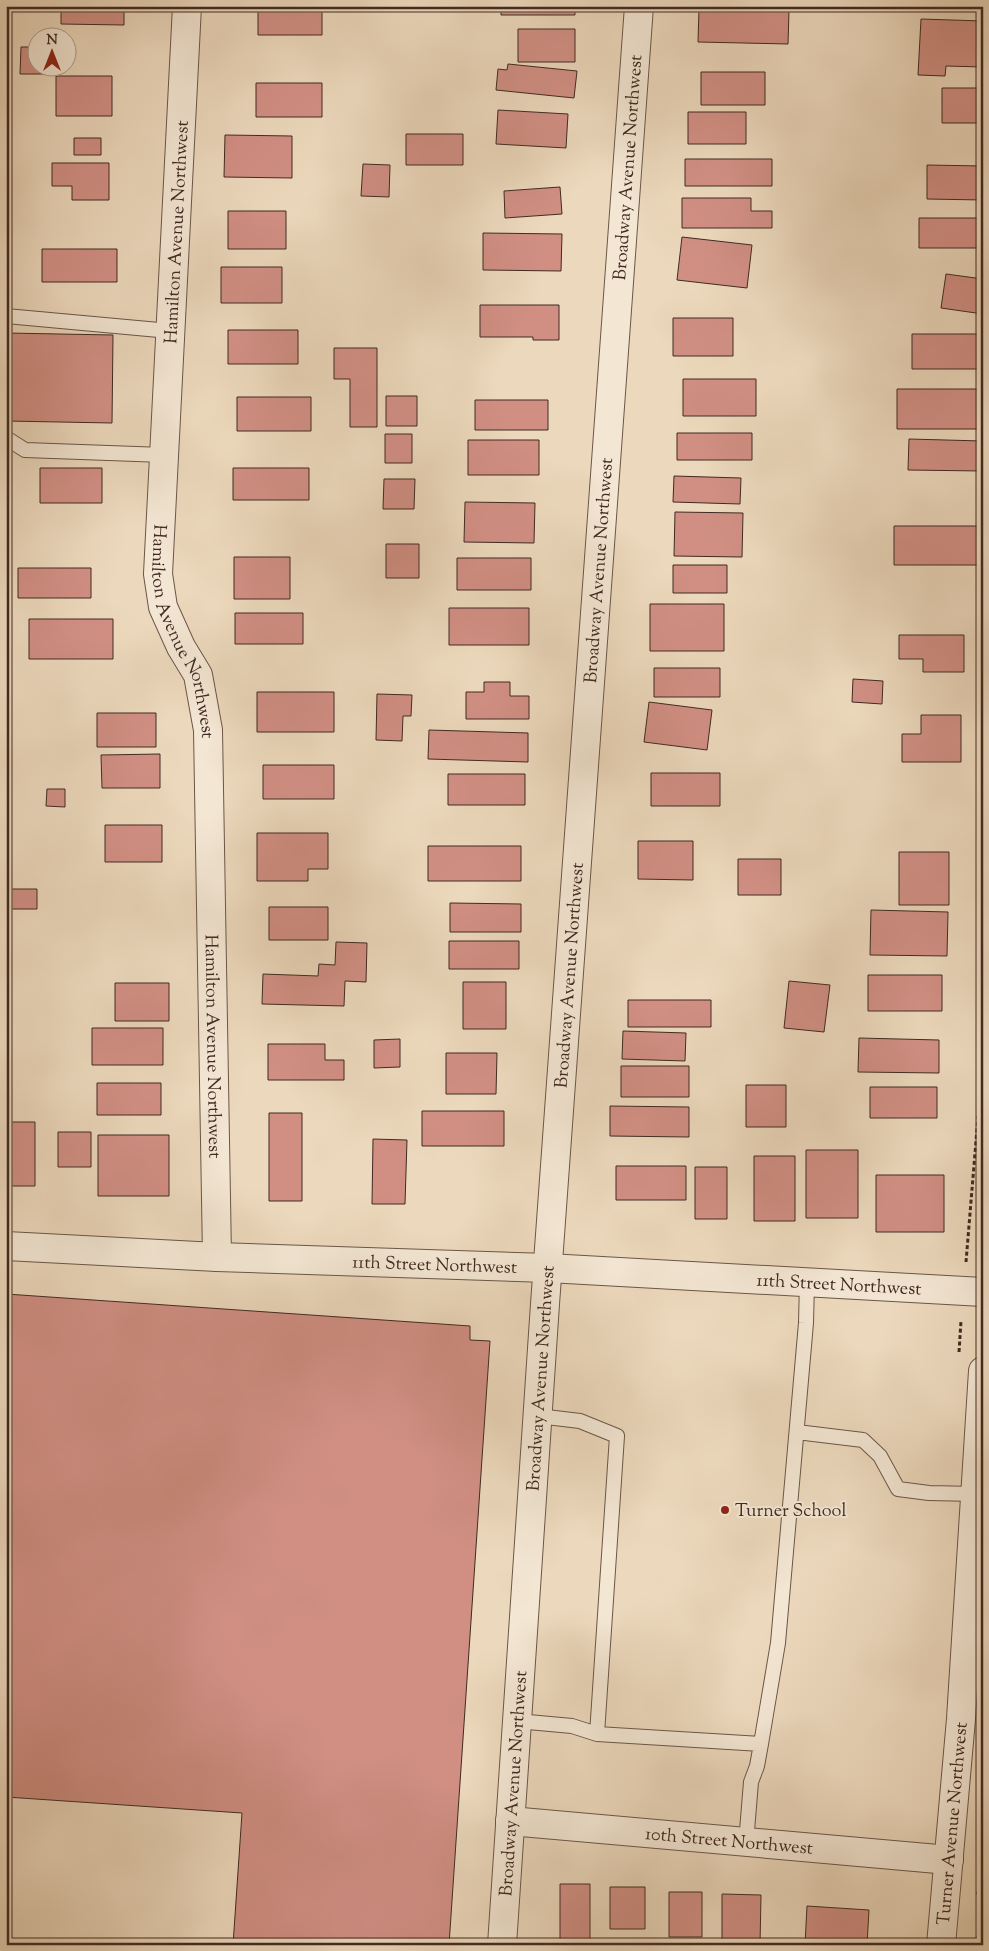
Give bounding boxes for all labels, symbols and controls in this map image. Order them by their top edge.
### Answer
north arrow [28,28,78,78]
text: N [46,31,58,51]
street label: Broadway Avenue Northwest [608,54,650,281]
street label: Hamilton Avenue Northwest [159,120,197,344]
street label: Broadway Avenue Northwest [579,457,621,684]
street label: Hamilton Avenue Northwest [143,524,219,739]
street label: Broadway Avenue Northwest [550,862,592,1089]
street label: Hamilton Avenue Northwest [196,934,226,1158]
street label: 11th Street Northwest [352,1250,517,1282]
street label: Broadway Avenue Northwest [521,1265,563,1492]
street label: 11th Street Northwest [756,1269,922,1304]
place label: Turner School [735,1499,846,1525]
marker: Turner School [719,1504,731,1516]
street label: Broadway Avenue Northwest [494,1670,535,1897]
street label: Turner Avenue Northwest [932,1721,976,1926]
street label: 10th Street Northwest [644,1822,814,1863]

